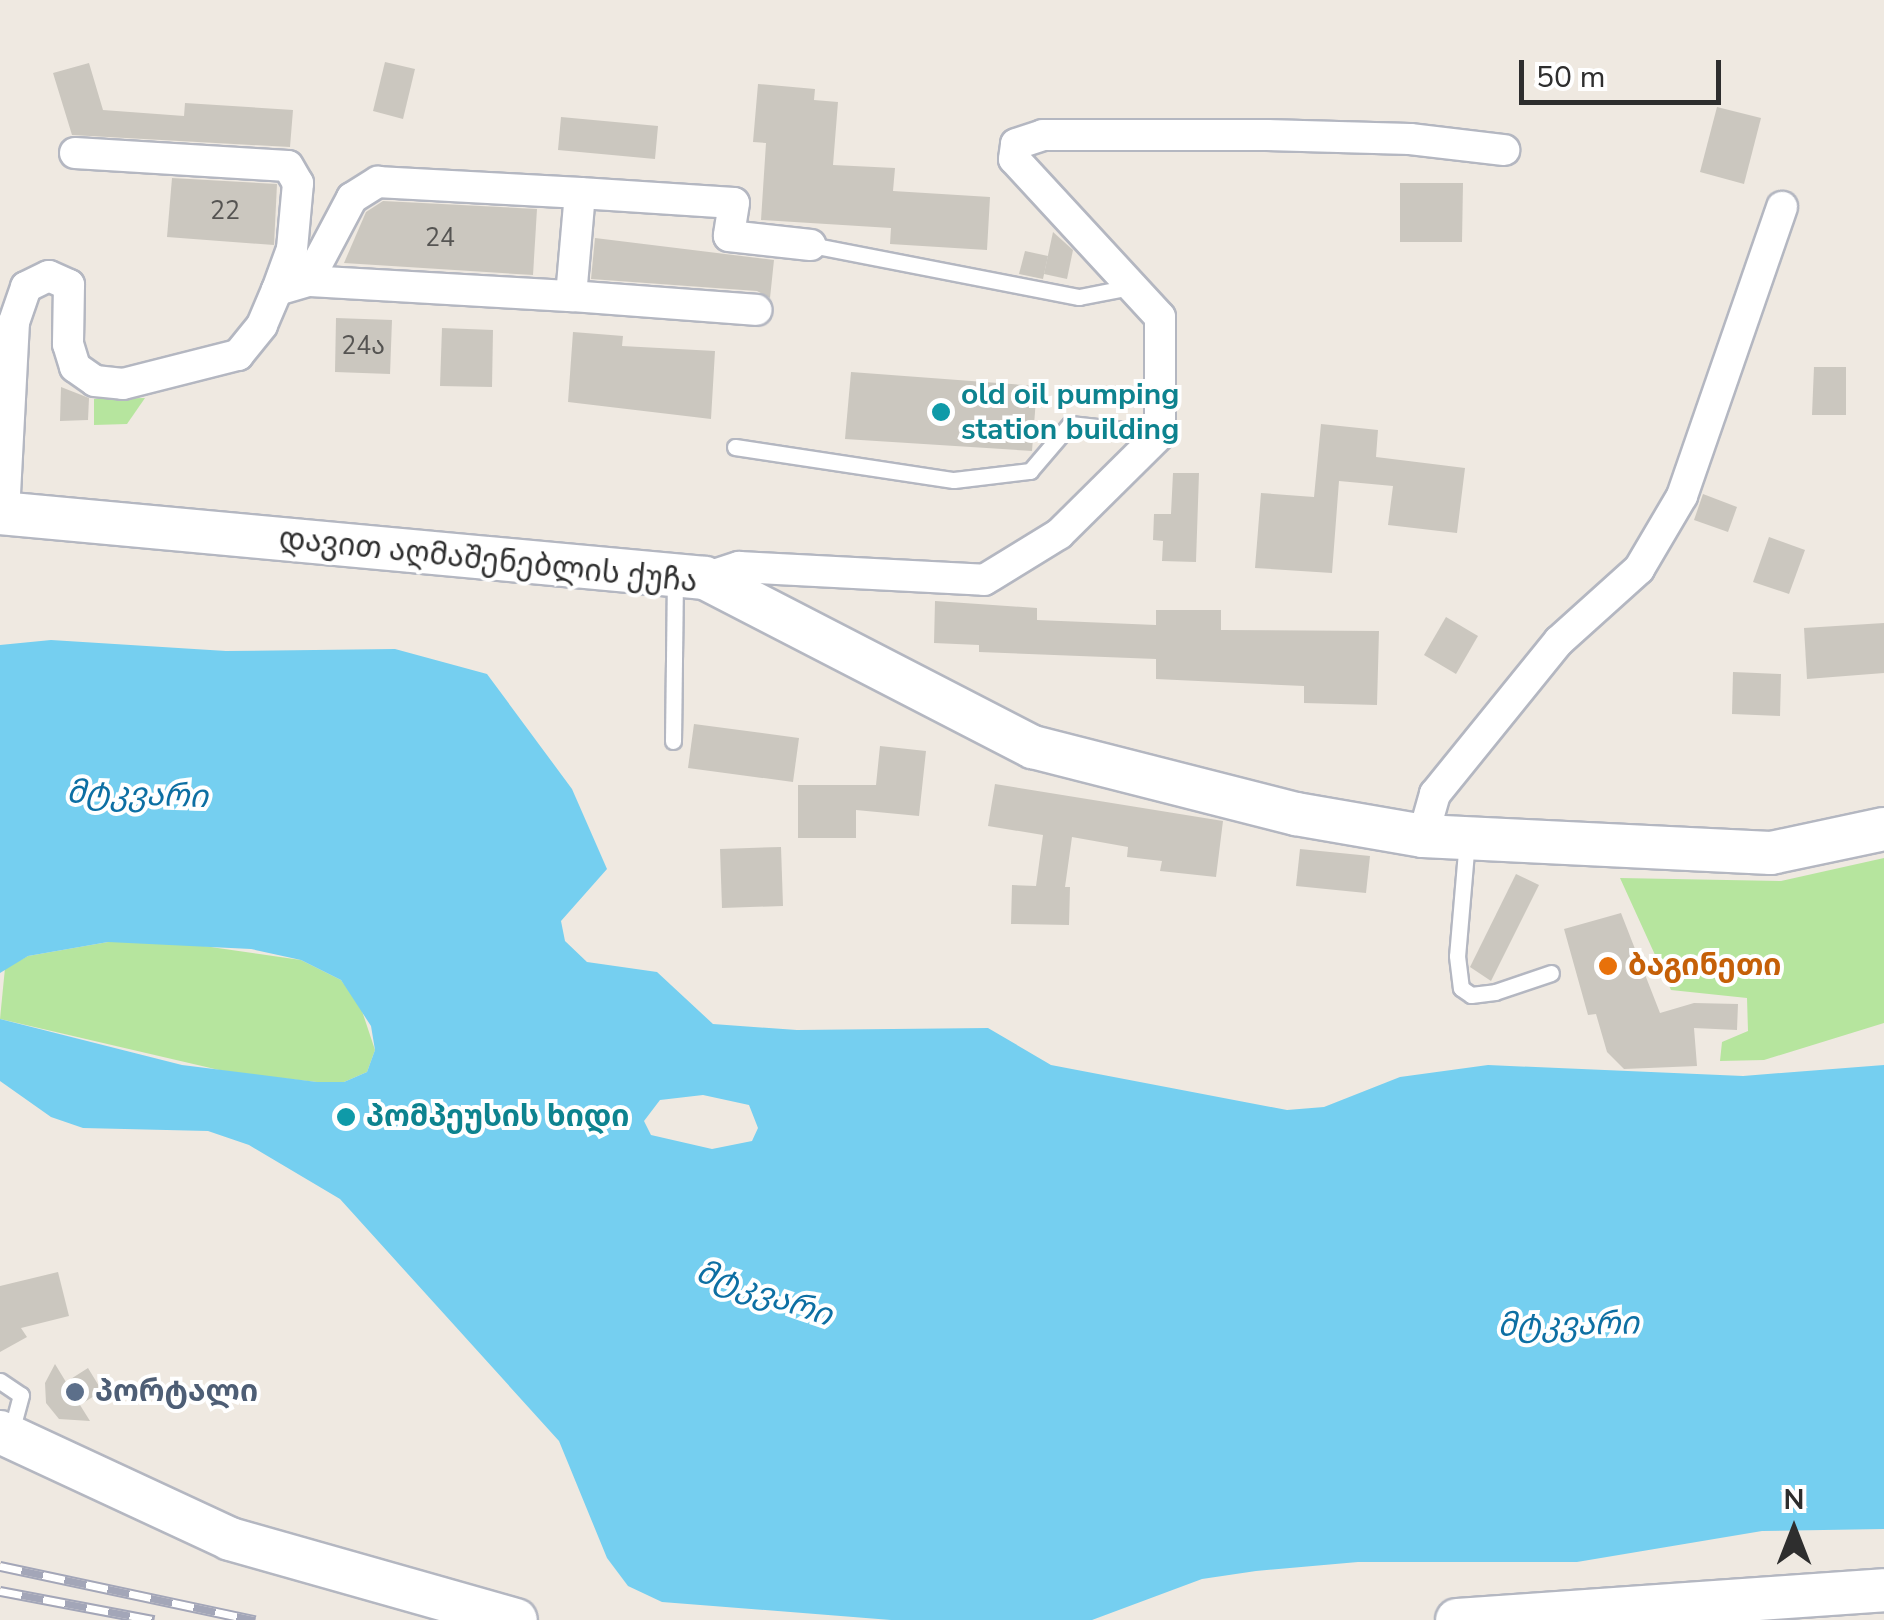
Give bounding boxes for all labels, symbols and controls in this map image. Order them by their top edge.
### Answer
scale bar [1524,40,1726,102]
text: 50 m [1536,57,1605,98]
house number: 22 [210,196,240,226]
house number: 24 [425,223,455,253]
house number: 24ა [341,331,385,361]
place label: old oil pumping station building [961,377,1179,448]
marker: old oil pumping station building [930,401,952,423]
street label: დავით აღმაშენებლის ქუჩა [277,521,699,601]
water label: მტკვარი [66,773,208,817]
place label: ბაგინეთი [1628,948,1781,984]
marker: ბაგინეთი [1597,955,1619,977]
place label: პომპეუსის ხიდი [366,1099,629,1135]
marker: პომპეუსის ხიდი [335,1106,357,1128]
water label: მტკვარი [691,1253,837,1335]
water label: მტკვარი [1497,1305,1639,1345]
place label: პორტალი [95,1374,258,1410]
marker: პორტალი [64,1381,86,1403]
north arrow [1744,1480,1844,1580]
text: N [1784,1481,1804,1519]

